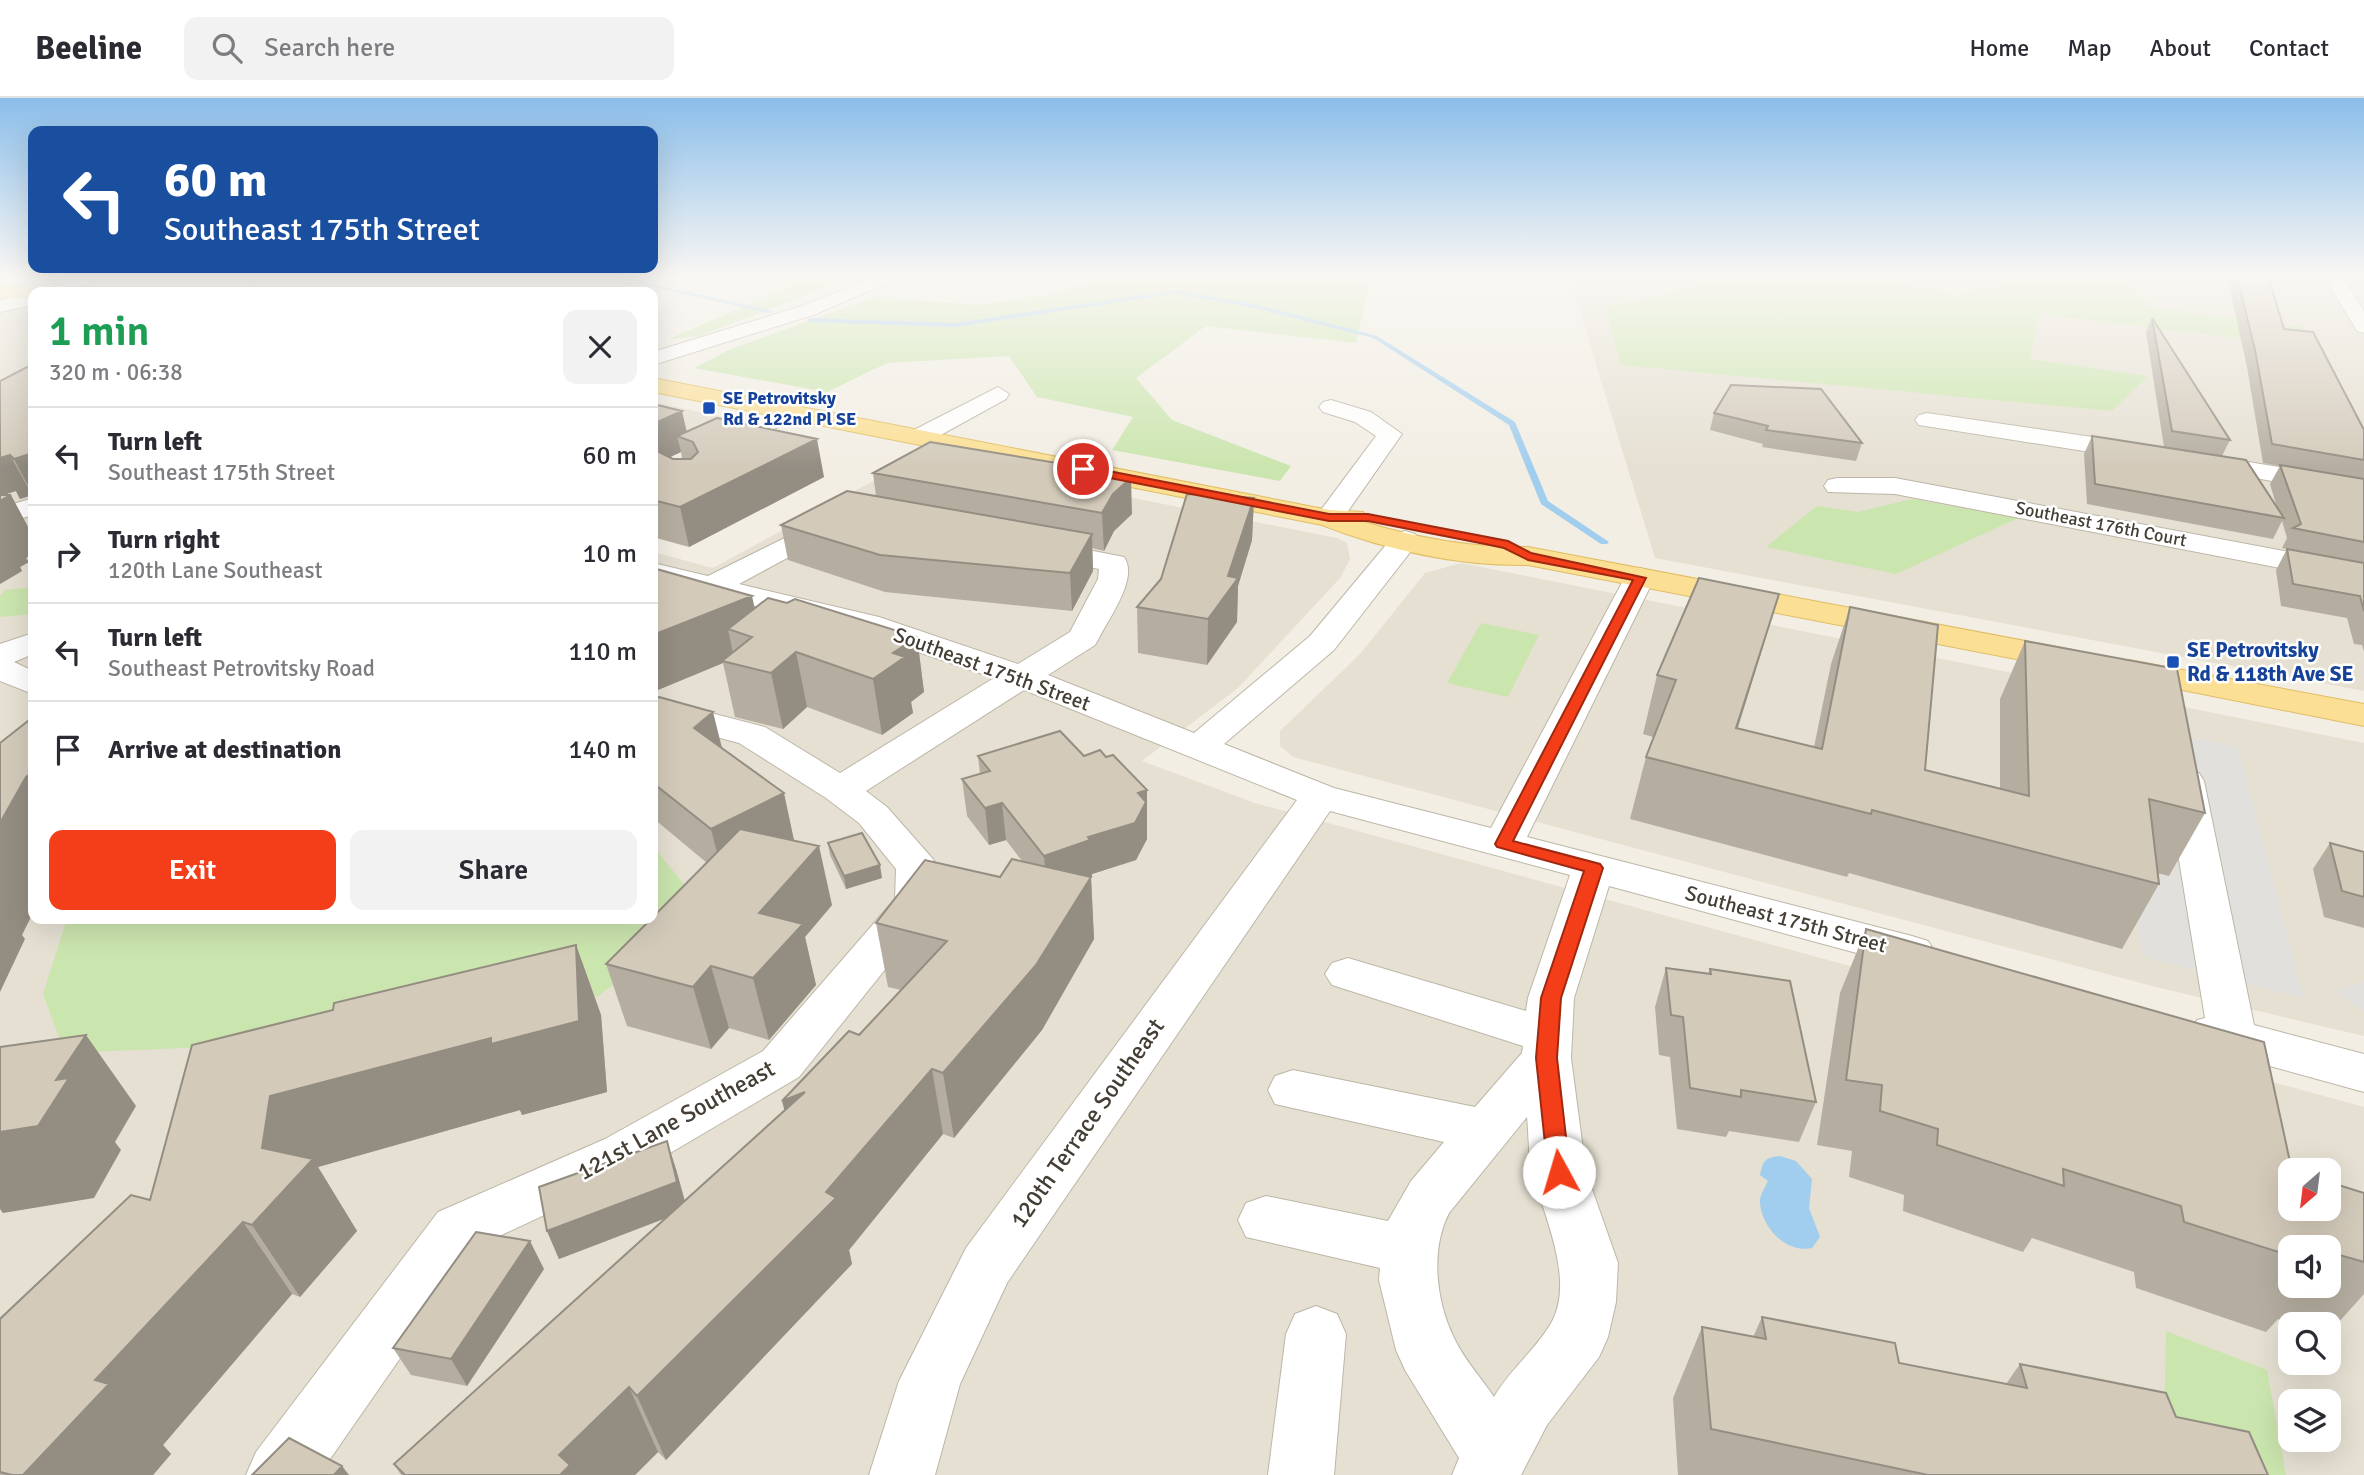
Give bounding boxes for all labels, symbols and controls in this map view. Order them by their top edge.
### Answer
search box [184,17,674,80]
text: Beeline [35,28,142,69]
icon: search [208,29,246,67]
text: Search here [264,32,395,64]
text: Home [1969,33,2029,63]
text: Map [2067,33,2112,63]
text: About [2150,33,2211,63]
text: Contact [2249,33,2329,63]
text: 60 m [164,150,267,210]
icon: left [49,154,140,245]
text: Southeast 175th Street [164,210,480,249]
text: 1 min [49,306,150,357]
button: close [563,310,637,384]
text: 320 m · 06:38 [49,358,183,387]
place label: SE Petrovitsky Rd & 122nd Pl SE [723,387,856,430]
marker: SE Petrovitsky Rd & 122nd Pl SE [701,400,717,416]
text: Turn left [108,426,202,458]
icon: left [49,437,87,475]
pin [1053,439,1113,499]
text: 60 m [582,440,637,472]
icon: arrive [1064,450,1102,488]
text: Southeast 175th Street [108,458,335,487]
street label: Southeast 176th Court [2013,497,2189,551]
text: Turn right [108,524,220,556]
icon: right [49,535,87,573]
text: 10 m [582,538,637,570]
text: 120th Lane Southeast [108,556,323,585]
street label: Southeast 175th Street [890,621,1094,717]
text: Turn left [108,622,202,654]
icon: left [49,633,87,671]
text: 110 m [568,636,637,668]
place label: SE Petrovitsky Rd & 118th Ave SE [2187,637,2354,687]
text: Southeast Petrovitsky Road [108,654,375,683]
marker: SE Petrovitsky Rd & 118th Ave SE [2165,654,2181,670]
icon: arrive [49,731,87,769]
text: Arrive at destination [108,734,341,766]
text: 140 m [568,734,637,766]
button: Exit [49,830,336,910]
button: Share [350,830,637,910]
street label: Southeast 175th Street [1683,880,1889,958]
street label: 120th Terrace Southeast [1003,1012,1171,1234]
street label: 121st Lane Southeast [572,1053,780,1187]
position arrow [1522,1135,1596,1209]
north arrow [2278,1158,2342,1222]
map controls [2278,1158,2341,1452]
button: sound [2278,1235,2341,1298]
button: search [2278,1312,2341,1375]
button: layers [2278,1389,2341,1452]

